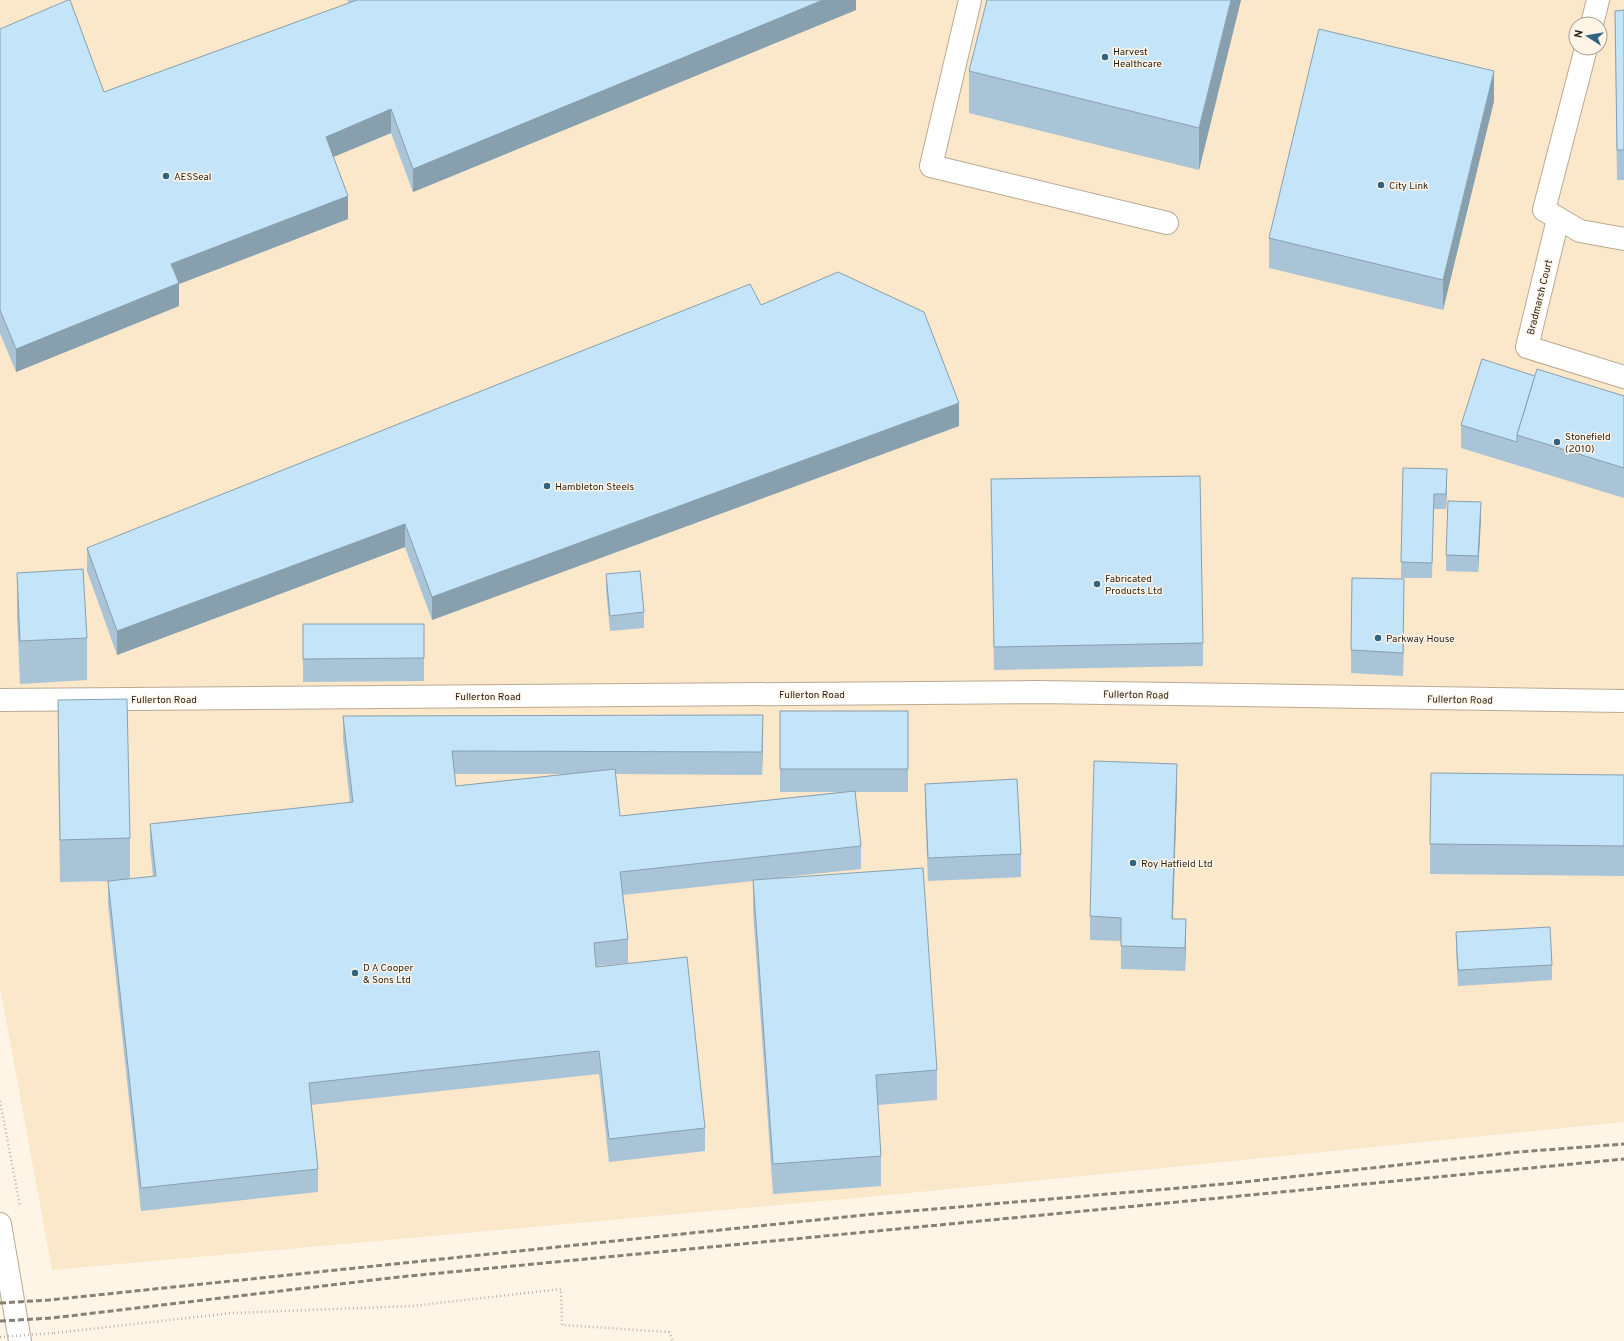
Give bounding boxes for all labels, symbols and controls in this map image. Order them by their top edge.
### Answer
north arrow [1568,16,1608,56]
text: N [1572,29,1587,39]
place label: Harvest Healthcare [1113,46,1162,71]
marker: Harvest Healthcare [1100,52,1110,62]
marker: AESSeal [161,171,171,181]
place label: AESSeal [174,171,212,184]
marker: City Link [1376,180,1386,190]
place label: City Link [1389,180,1428,193]
street label: Bradmarsh Court [1525,258,1556,336]
place label: Stonefield (2010) [1565,431,1611,456]
marker: Stonefield (2010) [1552,437,1562,447]
marker: Hambleton Steels [542,481,552,491]
place label: Hambleton Steels [555,481,634,494]
place label: Fabricated Products Ltd [1105,573,1162,598]
marker: Fabricated Products Ltd [1092,579,1102,589]
marker: Parkway House [1373,633,1383,643]
place label: Parkway House [1386,633,1455,646]
street label: Fullerton Road [1103,688,1169,703]
street label: Fullerton Road [779,689,845,702]
street label: Fullerton Road [455,691,521,704]
street label: Fullerton Road [1427,693,1493,708]
street label: Fullerton Road [131,694,197,707]
marker: Roy Hatfield Ltd [1128,858,1138,868]
place label: Roy Hatfield Ltd [1141,858,1213,871]
place label: D A Cooper & Sons Ltd [363,962,414,987]
marker: D A Cooper & Sons Ltd [350,968,360,978]

